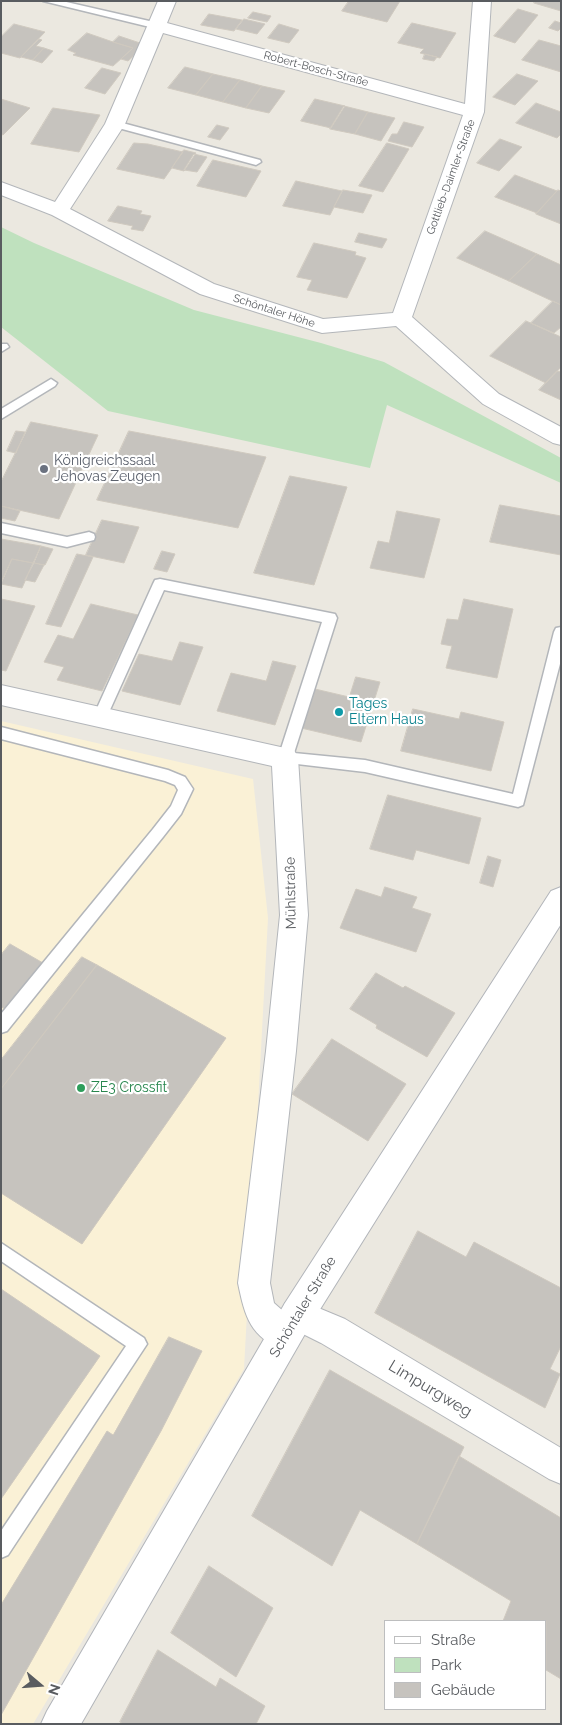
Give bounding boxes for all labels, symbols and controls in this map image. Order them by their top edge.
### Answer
street label: Robert-Bosch-Straße [262,49,370,89]
street label: Gottlieb-Daimler-Straße [424,118,478,236]
street label: Schöntaler Höhe [231,292,317,330]
place label: Königreichssaal Jehovas Zeugen [54,453,160,486]
marker: Königreichssaal Jehovas Zeugen [38,463,50,475]
place label: Tages Eltern Haus [349,696,424,729]
marker: Tages Eltern Haus [333,706,345,718]
street label: Mühlstraße [282,857,300,929]
place label: ZE3 Crossfit [91,1080,167,1096]
marker: ZE3 Crossfit [75,1082,87,1094]
street label: Schöntaler Straße [266,1253,340,1361]
street label: Limpurgweg [385,1357,475,1421]
legend [384,1620,547,1710]
text: Straße [431,1631,475,1649]
text: Park [431,1656,462,1674]
north arrow [15,1660,65,1710]
text: Gebäude [431,1681,495,1699]
text: N [45,1682,64,1697]

